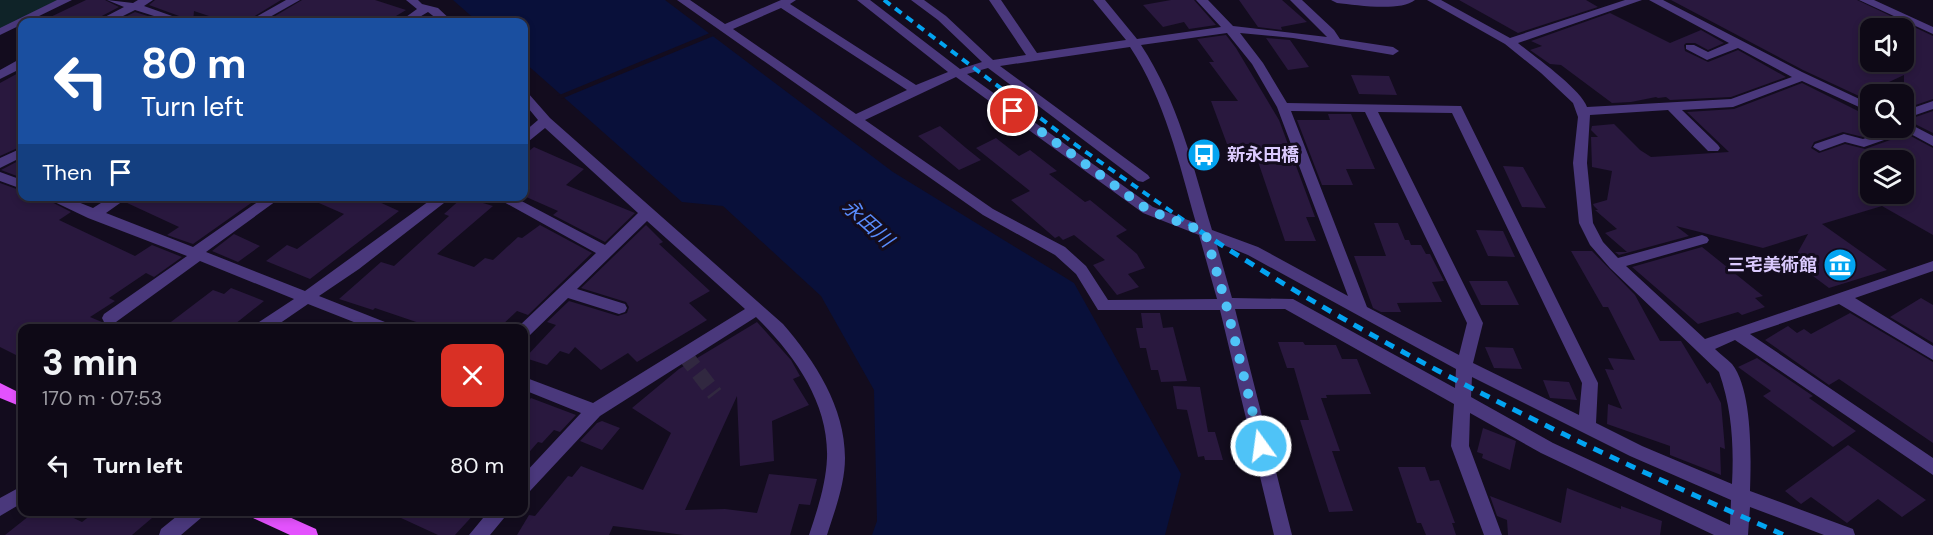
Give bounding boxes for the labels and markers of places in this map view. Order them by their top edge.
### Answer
pin [987,85,1038,136]
bus stop icon: 新永田橋 [1186,137,1222,173]
place label: 新永田橋 [1227,143,1299,167]
museum icon: 三宅美術館 [1822,247,1858,283]
place label: 三宅美術館 [1727,253,1817,277]

